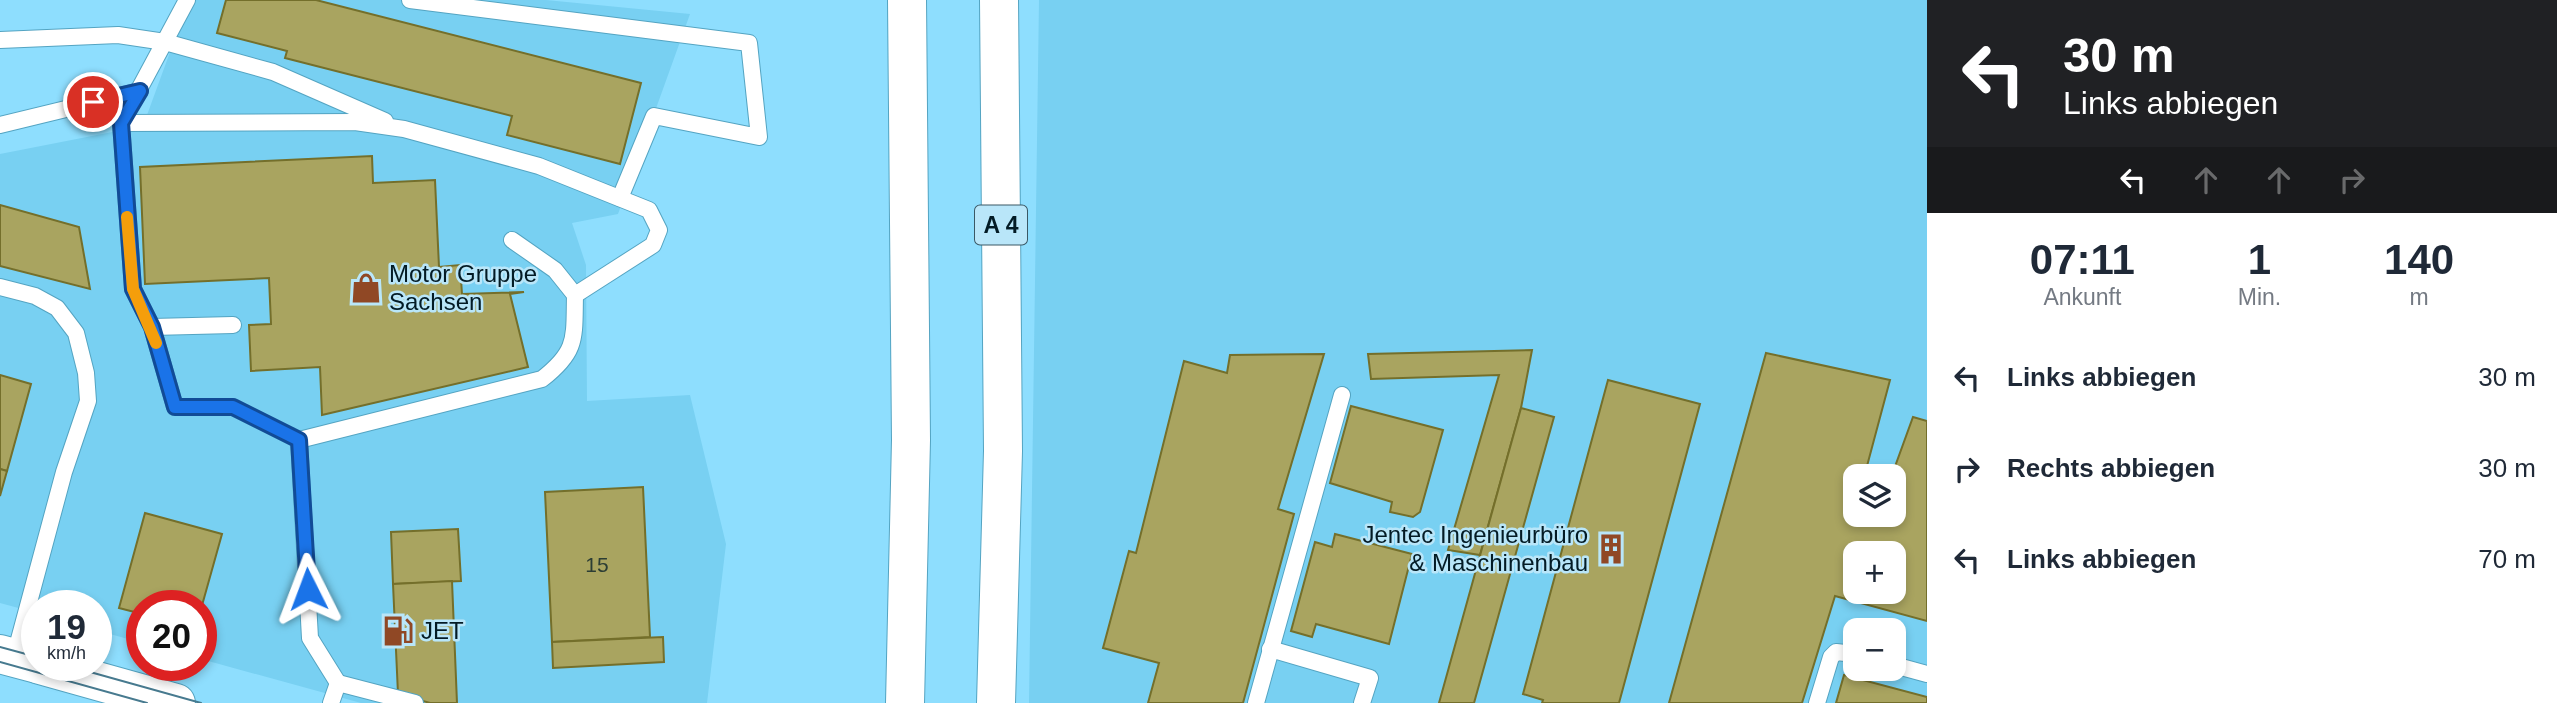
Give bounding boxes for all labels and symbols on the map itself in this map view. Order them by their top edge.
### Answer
pin [63,72,123,132]
road number: A 4 [975,206,1027,244]
place label: Motor Gruppe Sachsen [389,260,537,315]
shop icon: Motor Gruppe Sachsen [349,271,383,305]
place label: Jentec Ingenieurbüro & Maschinenbau [1363,521,1588,576]
building icon: Jentec Ingenieurbüro & Maschinenbau [1594,532,1628,566]
position arrow [271,552,345,626]
house number: 15 [585,553,609,576]
speed limit sign: 20 [126,590,217,681]
fuel station icon: JET [381,614,415,648]
place label: JET [421,617,464,644]

